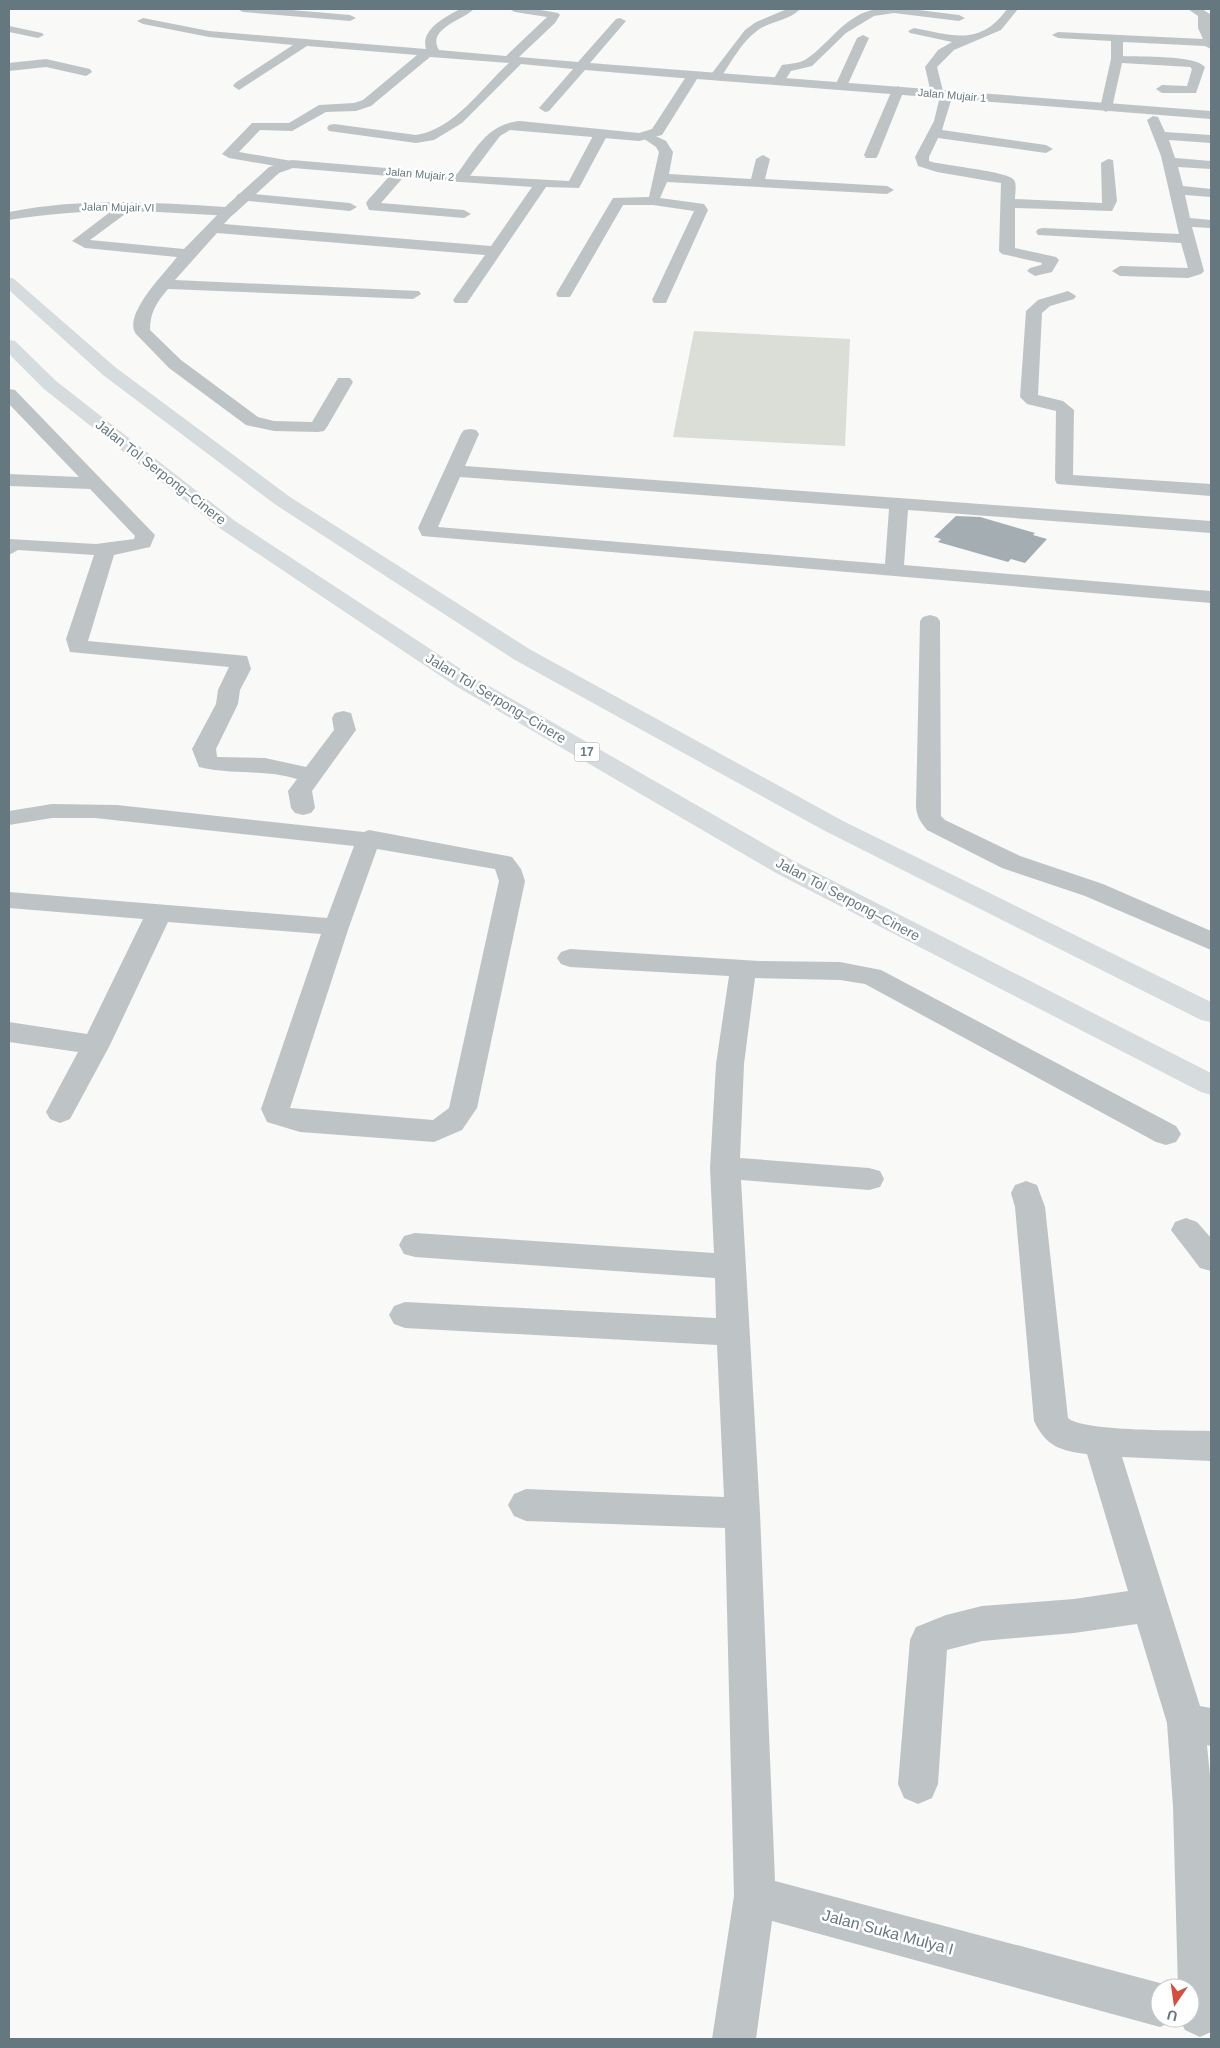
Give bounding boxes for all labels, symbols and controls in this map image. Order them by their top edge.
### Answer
street label: Jalan Mujair 1 [917,86,987,104]
street label: Jalan Mujair 2 [385,165,455,183]
street label: Jalan Mujair VI [82,200,154,214]
street label: Jalan Tol Serpong–Cinere [93,416,229,528]
street label: Jalan Tol Serpong–Cinere [423,650,569,746]
road number: 17 [574,742,600,762]
street label: Jalan Tol Serpong–Cinere [773,854,923,944]
street label: Jalan Suka Mulya I [821,1906,955,1958]
north arrow [1150,1978,1200,2028]
text: U [1165,2007,1179,2025]

